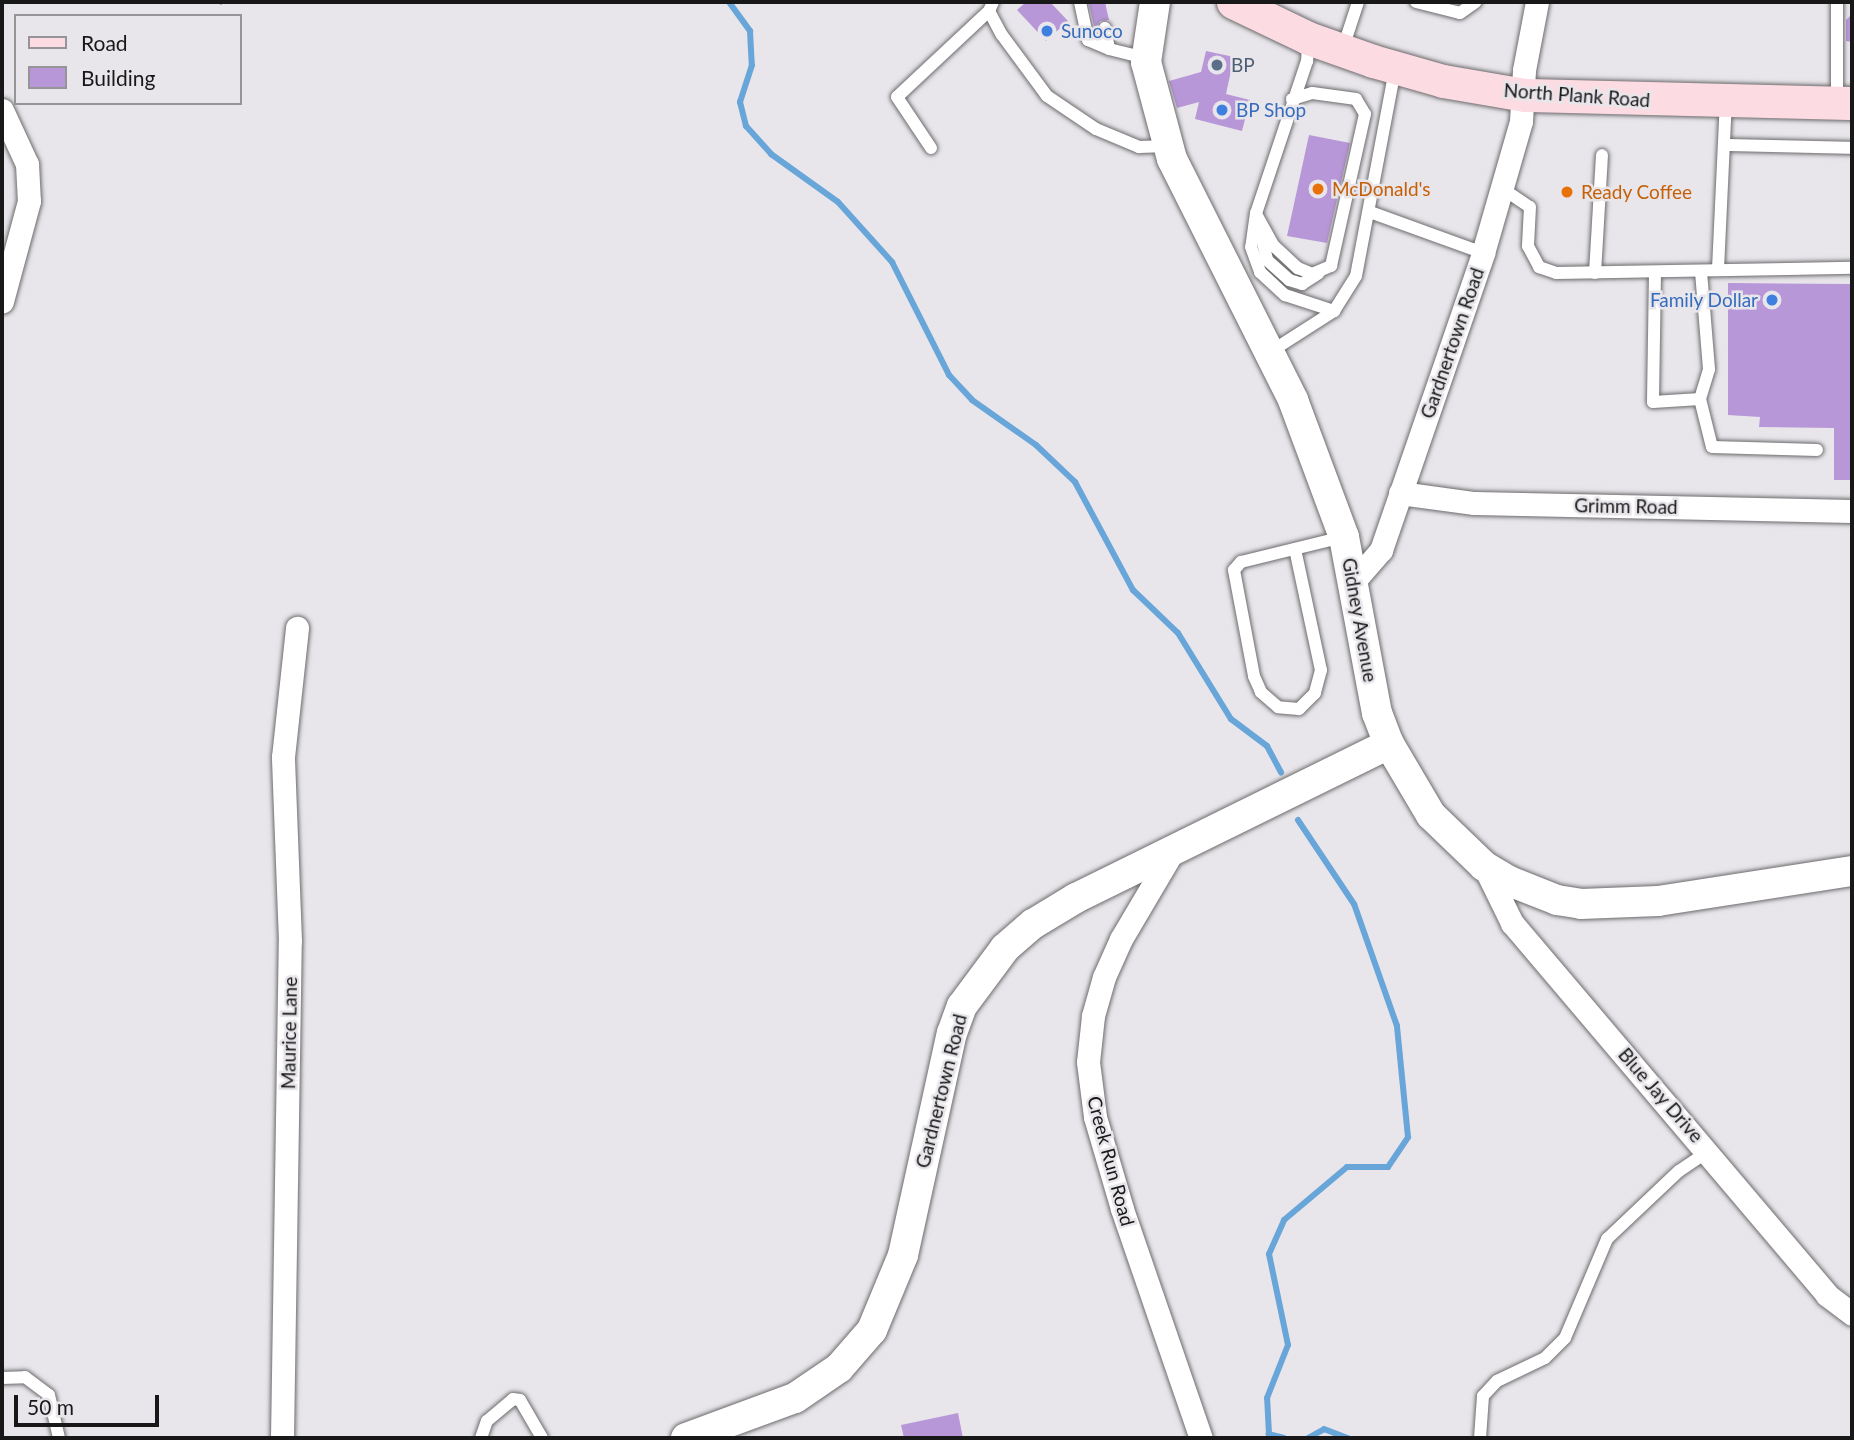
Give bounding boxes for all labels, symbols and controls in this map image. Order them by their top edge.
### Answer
legend [14,14,242,105]
place label: Sunoco [1061,20,1123,42]
marker: Sunoco [1039,23,1055,39]
text: Road [81,30,128,55]
place label: BP [1231,54,1255,76]
marker: BP [1209,57,1225,73]
text: Building [81,65,156,90]
street label: North Plank Road [1503,79,1651,111]
place label: BP Shop [1236,99,1307,121]
marker: BP Shop [1214,102,1230,118]
place label: McDonald's [1332,178,1431,200]
marker: McDonald's [1310,181,1326,197]
place label: Ready Coffee [1581,181,1693,203]
marker: Ready Coffee [1559,184,1575,200]
street label: Gardnertown Road [1416,265,1488,421]
place label: Family Dollar [1649,289,1758,311]
marker: Family Dollar [1764,292,1780,308]
street label: Grimm Road [1574,494,1678,518]
street label: Gidney Avenue [1338,556,1382,684]
street label: Maurice Lane [277,977,301,1089]
street label: Gardnertown Road [911,1012,971,1170]
street label: Blue Jay Drive [1613,1043,1709,1147]
street label: Creek Run Road [1083,1094,1139,1228]
scale bar [18,1380,163,1424]
text: 50 m [27,1394,74,1419]

